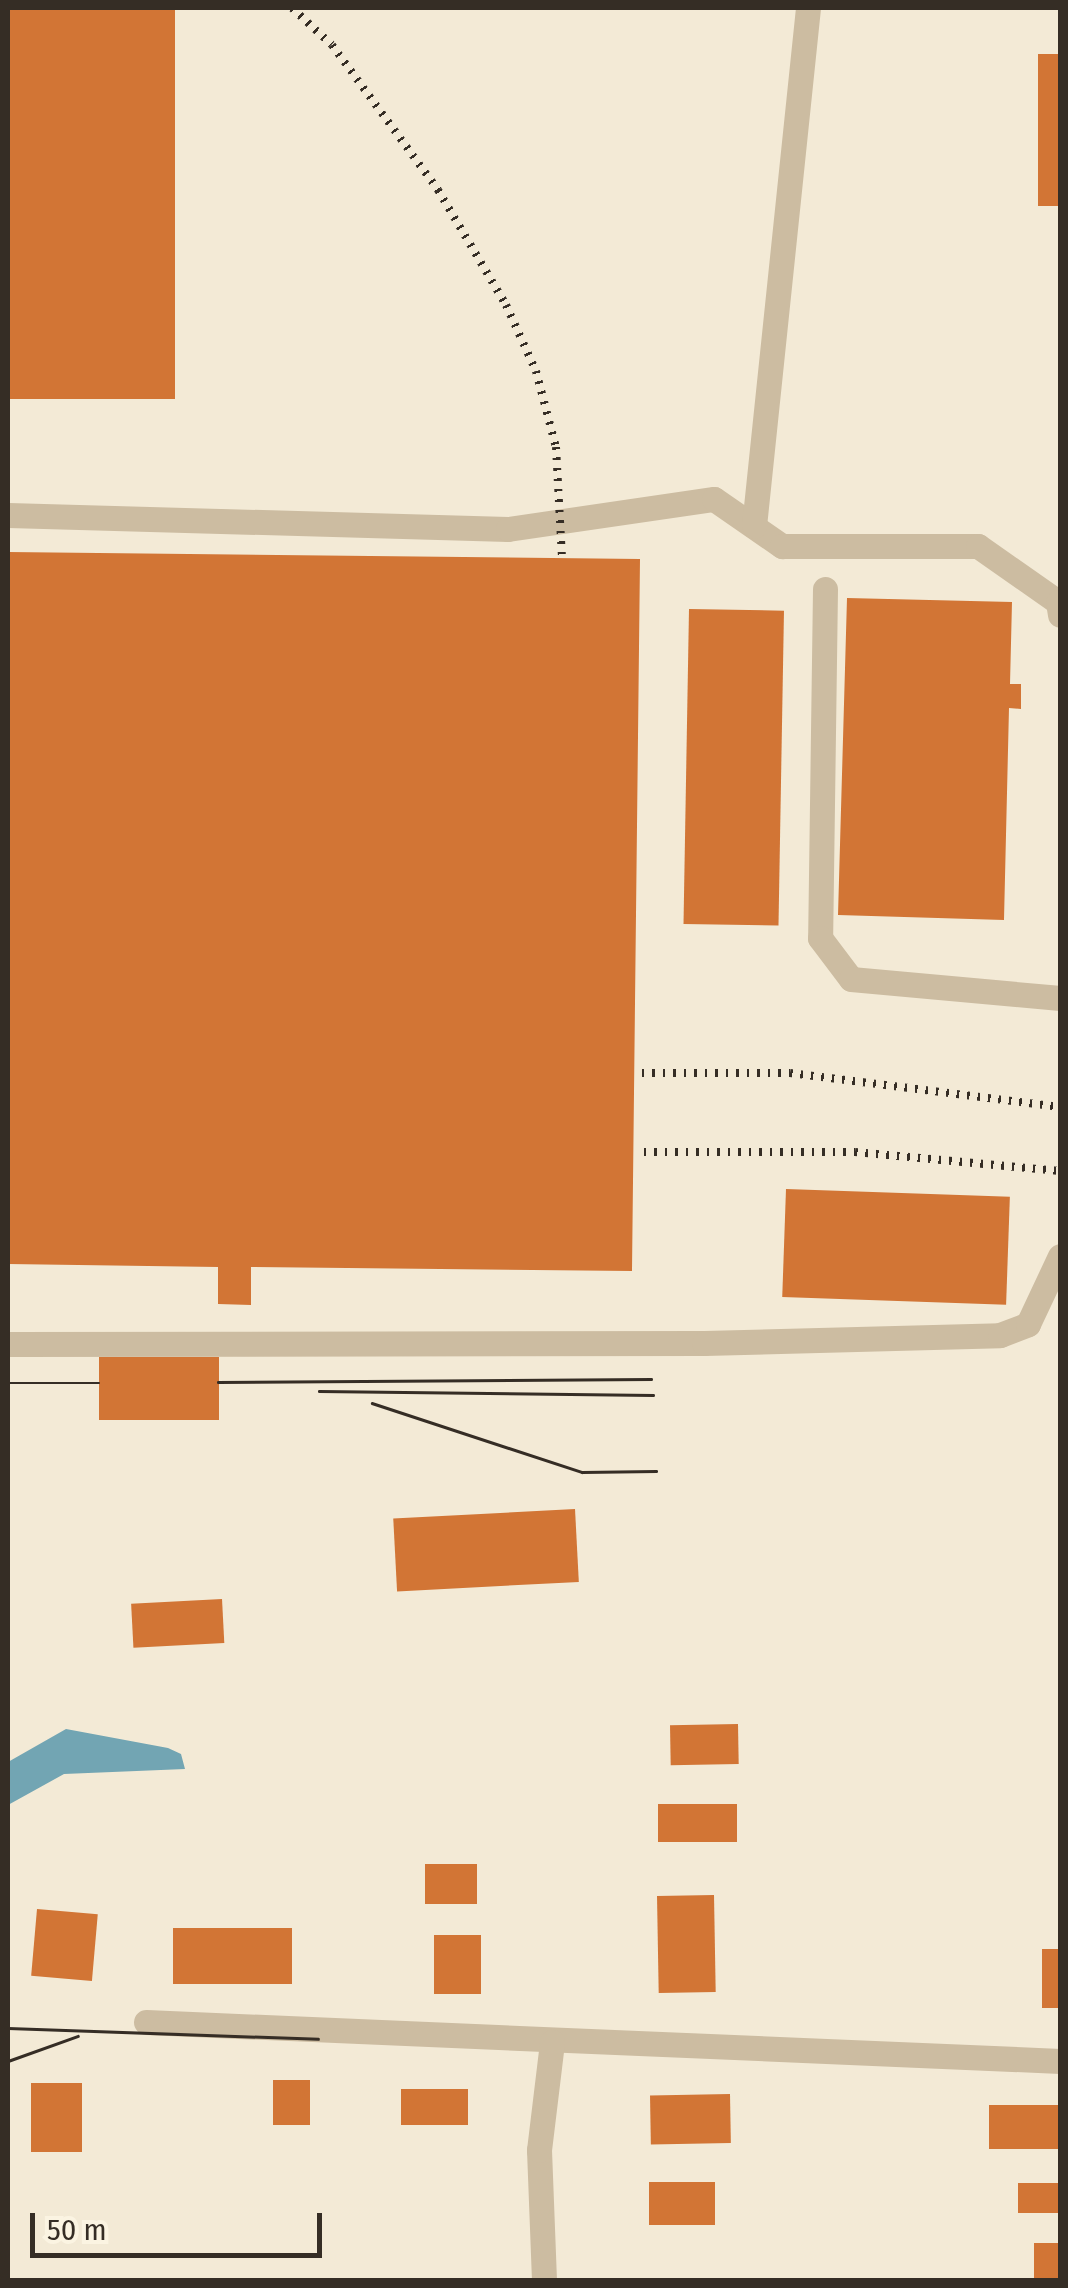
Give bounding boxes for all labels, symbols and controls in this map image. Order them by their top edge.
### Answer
scale bar [35,2193,328,2255]
text: 50 m [47,2212,107,2248]

